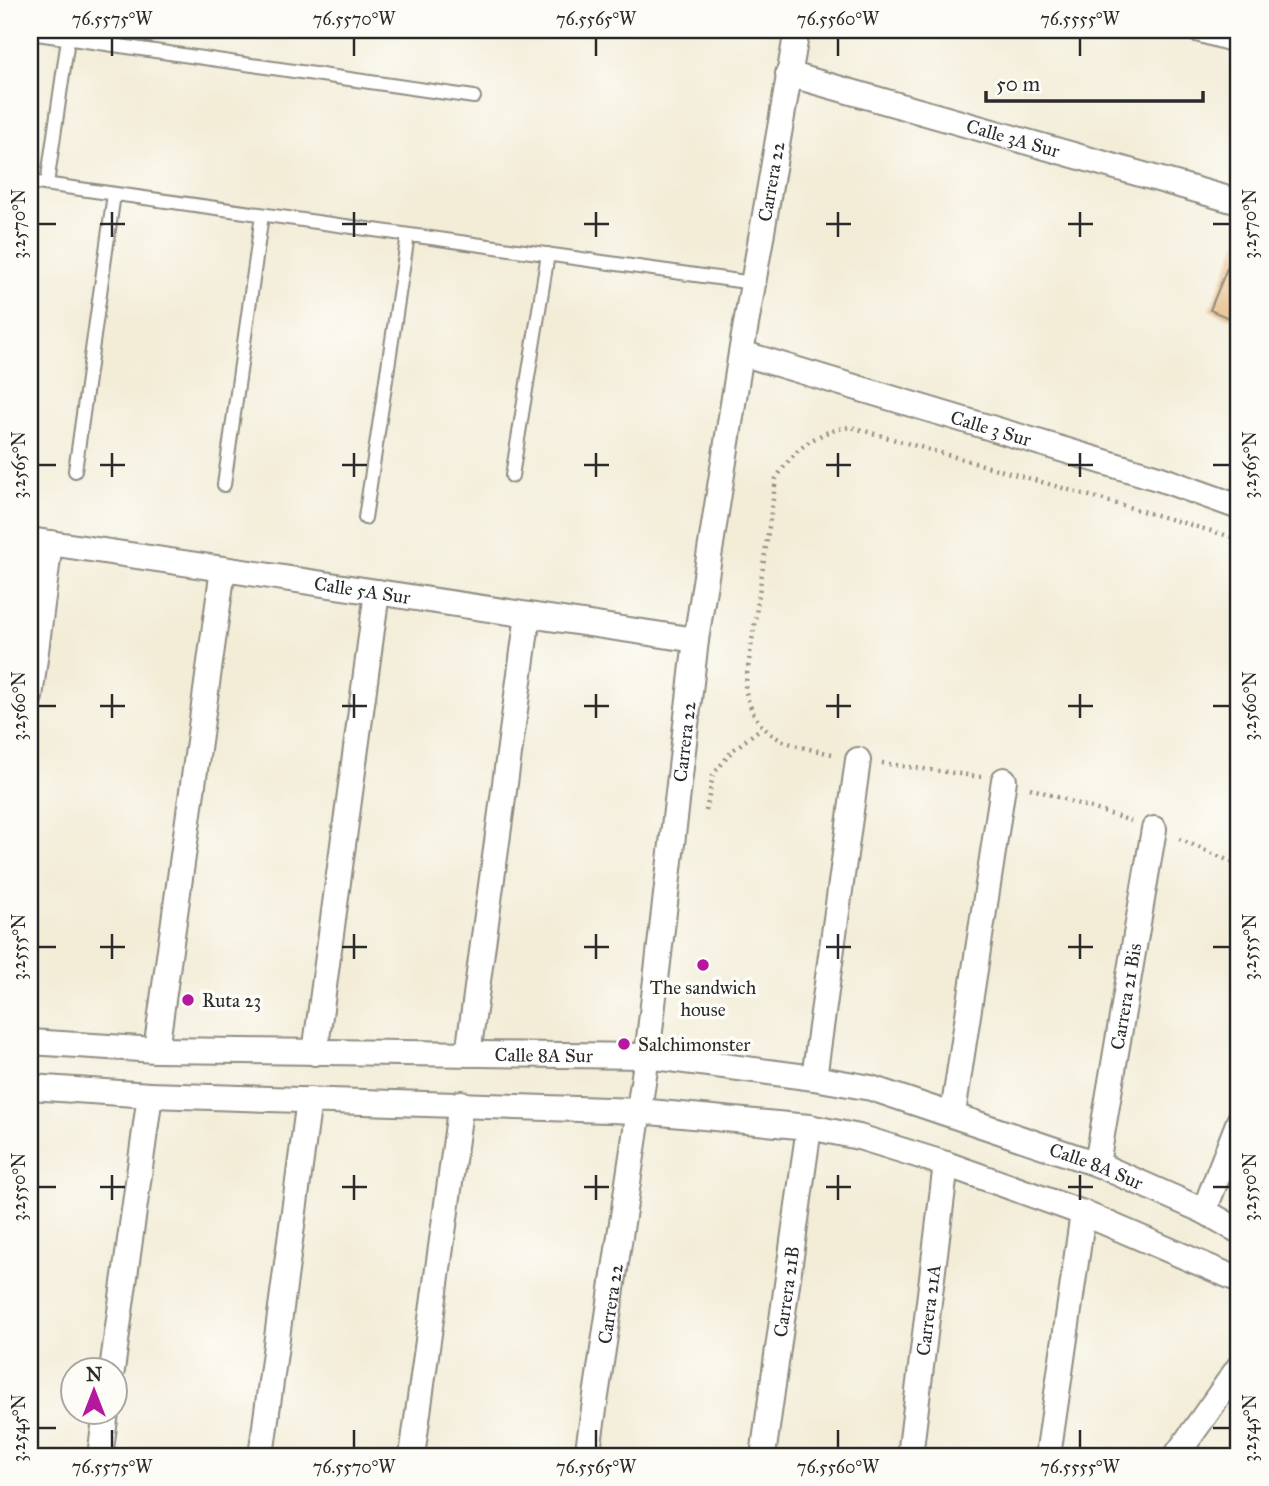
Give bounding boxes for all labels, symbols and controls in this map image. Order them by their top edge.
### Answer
text: 76.5575°W [72,8,153,30]
text: 76.5570°W [313,8,396,30]
text: 76.5565°W [556,8,637,30]
text: 76.5560°W [797,8,880,30]
text: 76.5555°W [1040,8,1121,30]
scale bar [986,60,1202,104]
text: 50 m [996,71,1041,97]
street label: Calle 3A Sur [964,114,1063,162]
street label: Carrera 22 [753,139,789,223]
text: 3.2570°N [8,189,30,259]
text: 3.2570°N [1239,189,1261,259]
street label: Calle 3 Sur [948,405,1035,451]
text: 3.2565°N [8,431,30,499]
text: 3.2565°N [1239,431,1261,499]
street label: Calle 5A Sur [313,571,413,609]
text: 3.2560°N [8,671,30,741]
text: 3.2560°N [1239,671,1261,741]
street label: Carrera 22 [668,699,700,783]
text: 3.2555°N [8,914,30,980]
text: 3.2555°N [1239,914,1261,980]
street label: Carrera 21 Bis [1105,941,1146,1052]
marker: The sandwich house [695,957,711,973]
place label: The sandwich house [650,976,757,1021]
place label: Ruta 23 [202,989,261,1012]
marker: Ruta 23 [180,992,196,1008]
place label: Salchimonster [638,1033,751,1056]
marker: Salchimonster [616,1036,632,1052]
street label: Calle 8A Sur [494,1043,594,1067]
street label: Calle 8A Sur [1047,1137,1147,1195]
text: 3.2550°N [8,1153,30,1221]
text: 3.2550°N [1239,1153,1261,1221]
street label: Carrera 21B [768,1245,804,1339]
street label: Carrera 22 [592,1261,627,1345]
street label: Carrera 21A [911,1263,945,1357]
north arrow [60,1356,130,1426]
text: N [86,1363,102,1386]
text: 3.2545°N [8,1394,30,1462]
text: 3.2545°N [1239,1394,1261,1462]
text: 76.5575°W [72,1456,153,1478]
text: 76.5570°W [313,1456,396,1478]
text: 76.5565°W [556,1456,637,1478]
text: 76.5560°W [797,1456,880,1478]
text: 76.5555°W [1040,1456,1121,1478]

